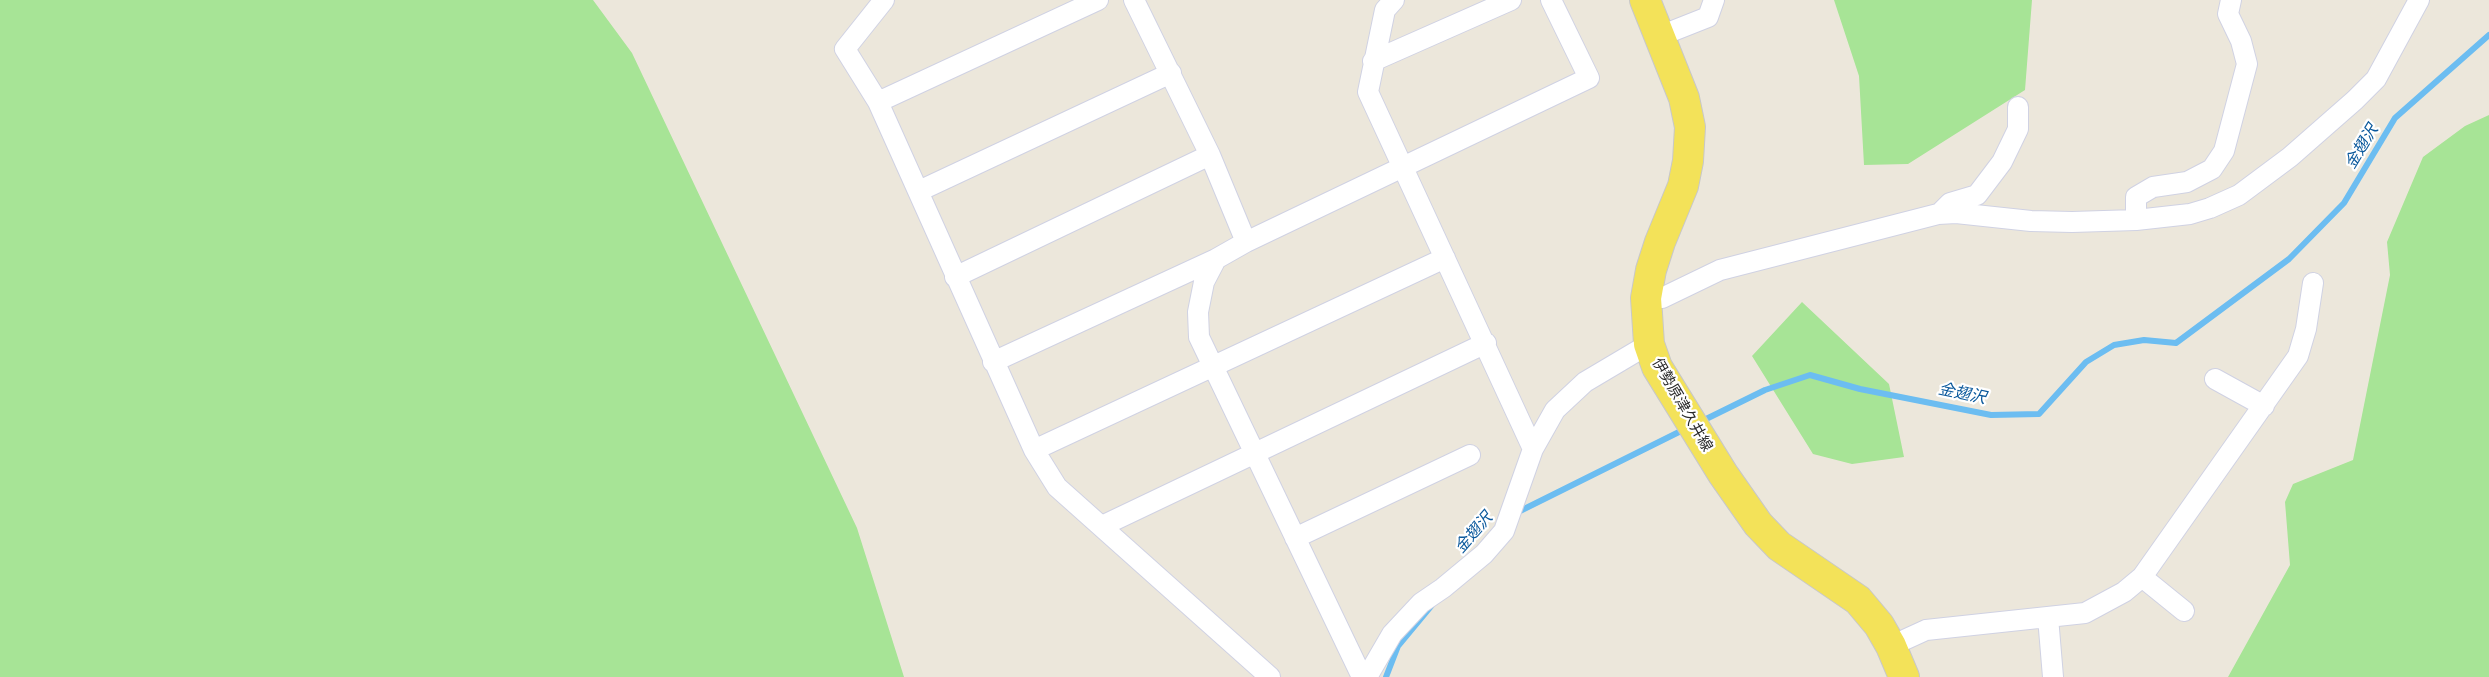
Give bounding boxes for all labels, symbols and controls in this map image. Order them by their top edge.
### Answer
water label: 金翅沢 [2341,121,2383,173]
street label: 伊勢原津久井線 [1648,355,1716,455]
water label: 金翅沢 [1937,380,1987,408]
water label: 金翅沢 [1451,509,1497,557]

